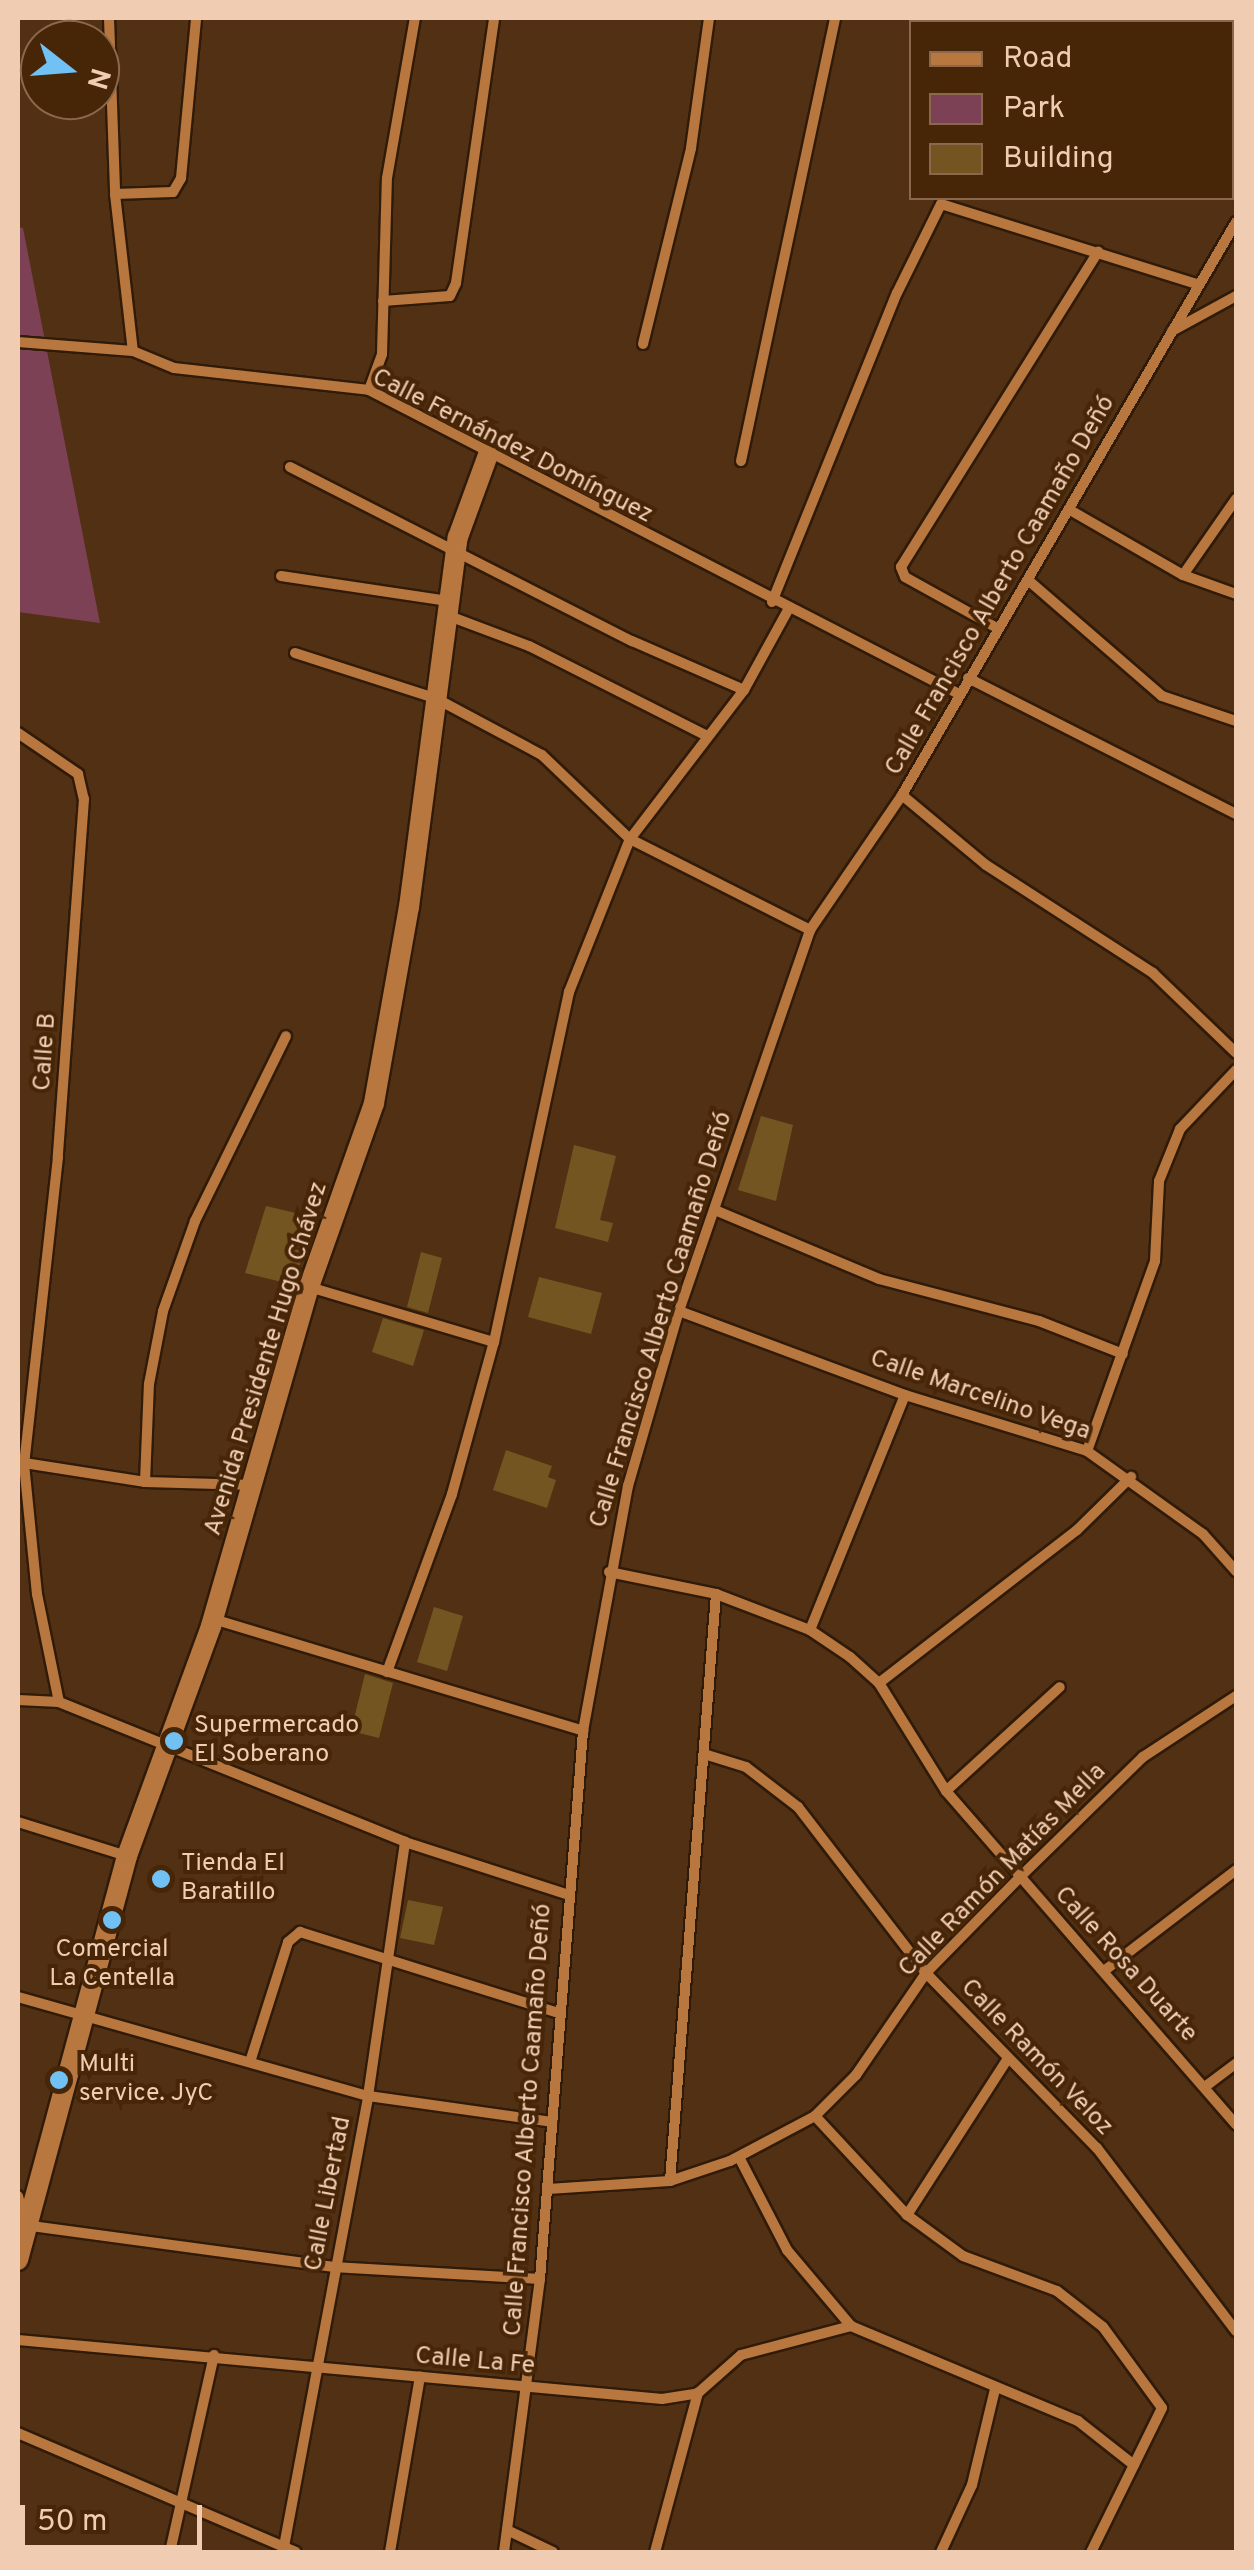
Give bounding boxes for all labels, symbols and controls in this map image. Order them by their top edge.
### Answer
north arrow [20,20,120,120]
legend [909,20,1234,200]
text: Road [1003,41,1072,78]
text: N [77,63,117,93]
text: Park [1003,91,1065,128]
text: Building [1003,141,1114,178]
street label: Calle Fernández Domínguez [367,363,657,531]
street label: Calle Francisco Alberto Caamaño Deñó [879,390,1123,782]
street label: Calle B [28,1012,64,1092]
street label: Calle Francisco Alberto Caamaño Deñó [584,1108,740,1532]
street label: Avenida Presidente Hugo Chávez [199,1178,335,1540]
street label: Calle Marcelino Vega [865,1344,1095,1448]
place label: Supermercado El Soberano [194,1712,359,1771]
marker: Supermercado El Soberano [163,1730,185,1752]
street label: Calle Ramón Matías Mella [893,1758,1113,1984]
place label: Tienda El Baratillo [181,1850,285,1909]
marker: Tienda El Baratillo [150,1868,172,1890]
street label: Calle Rosa Duarte [1047,1881,1203,2049]
street label: Calle Francisco Alberto Caamaño Deñó [499,1902,559,2338]
marker: Comercial La Centella [101,1909,123,1931]
place label: Comercial La Centella [49,1936,175,1995]
street label: Calle Ramón Veloz [953,1973,1119,2143]
place label: Multi service. JyC [79,2051,213,2110]
marker: Multi service. JyC [48,2069,70,2091]
street label: Calle Libertad [299,2114,359,2274]
street label: Calle La Fe [414,2342,536,2382]
scale bar [25,2485,208,2547]
text: 50 m [37,2504,107,2541]

